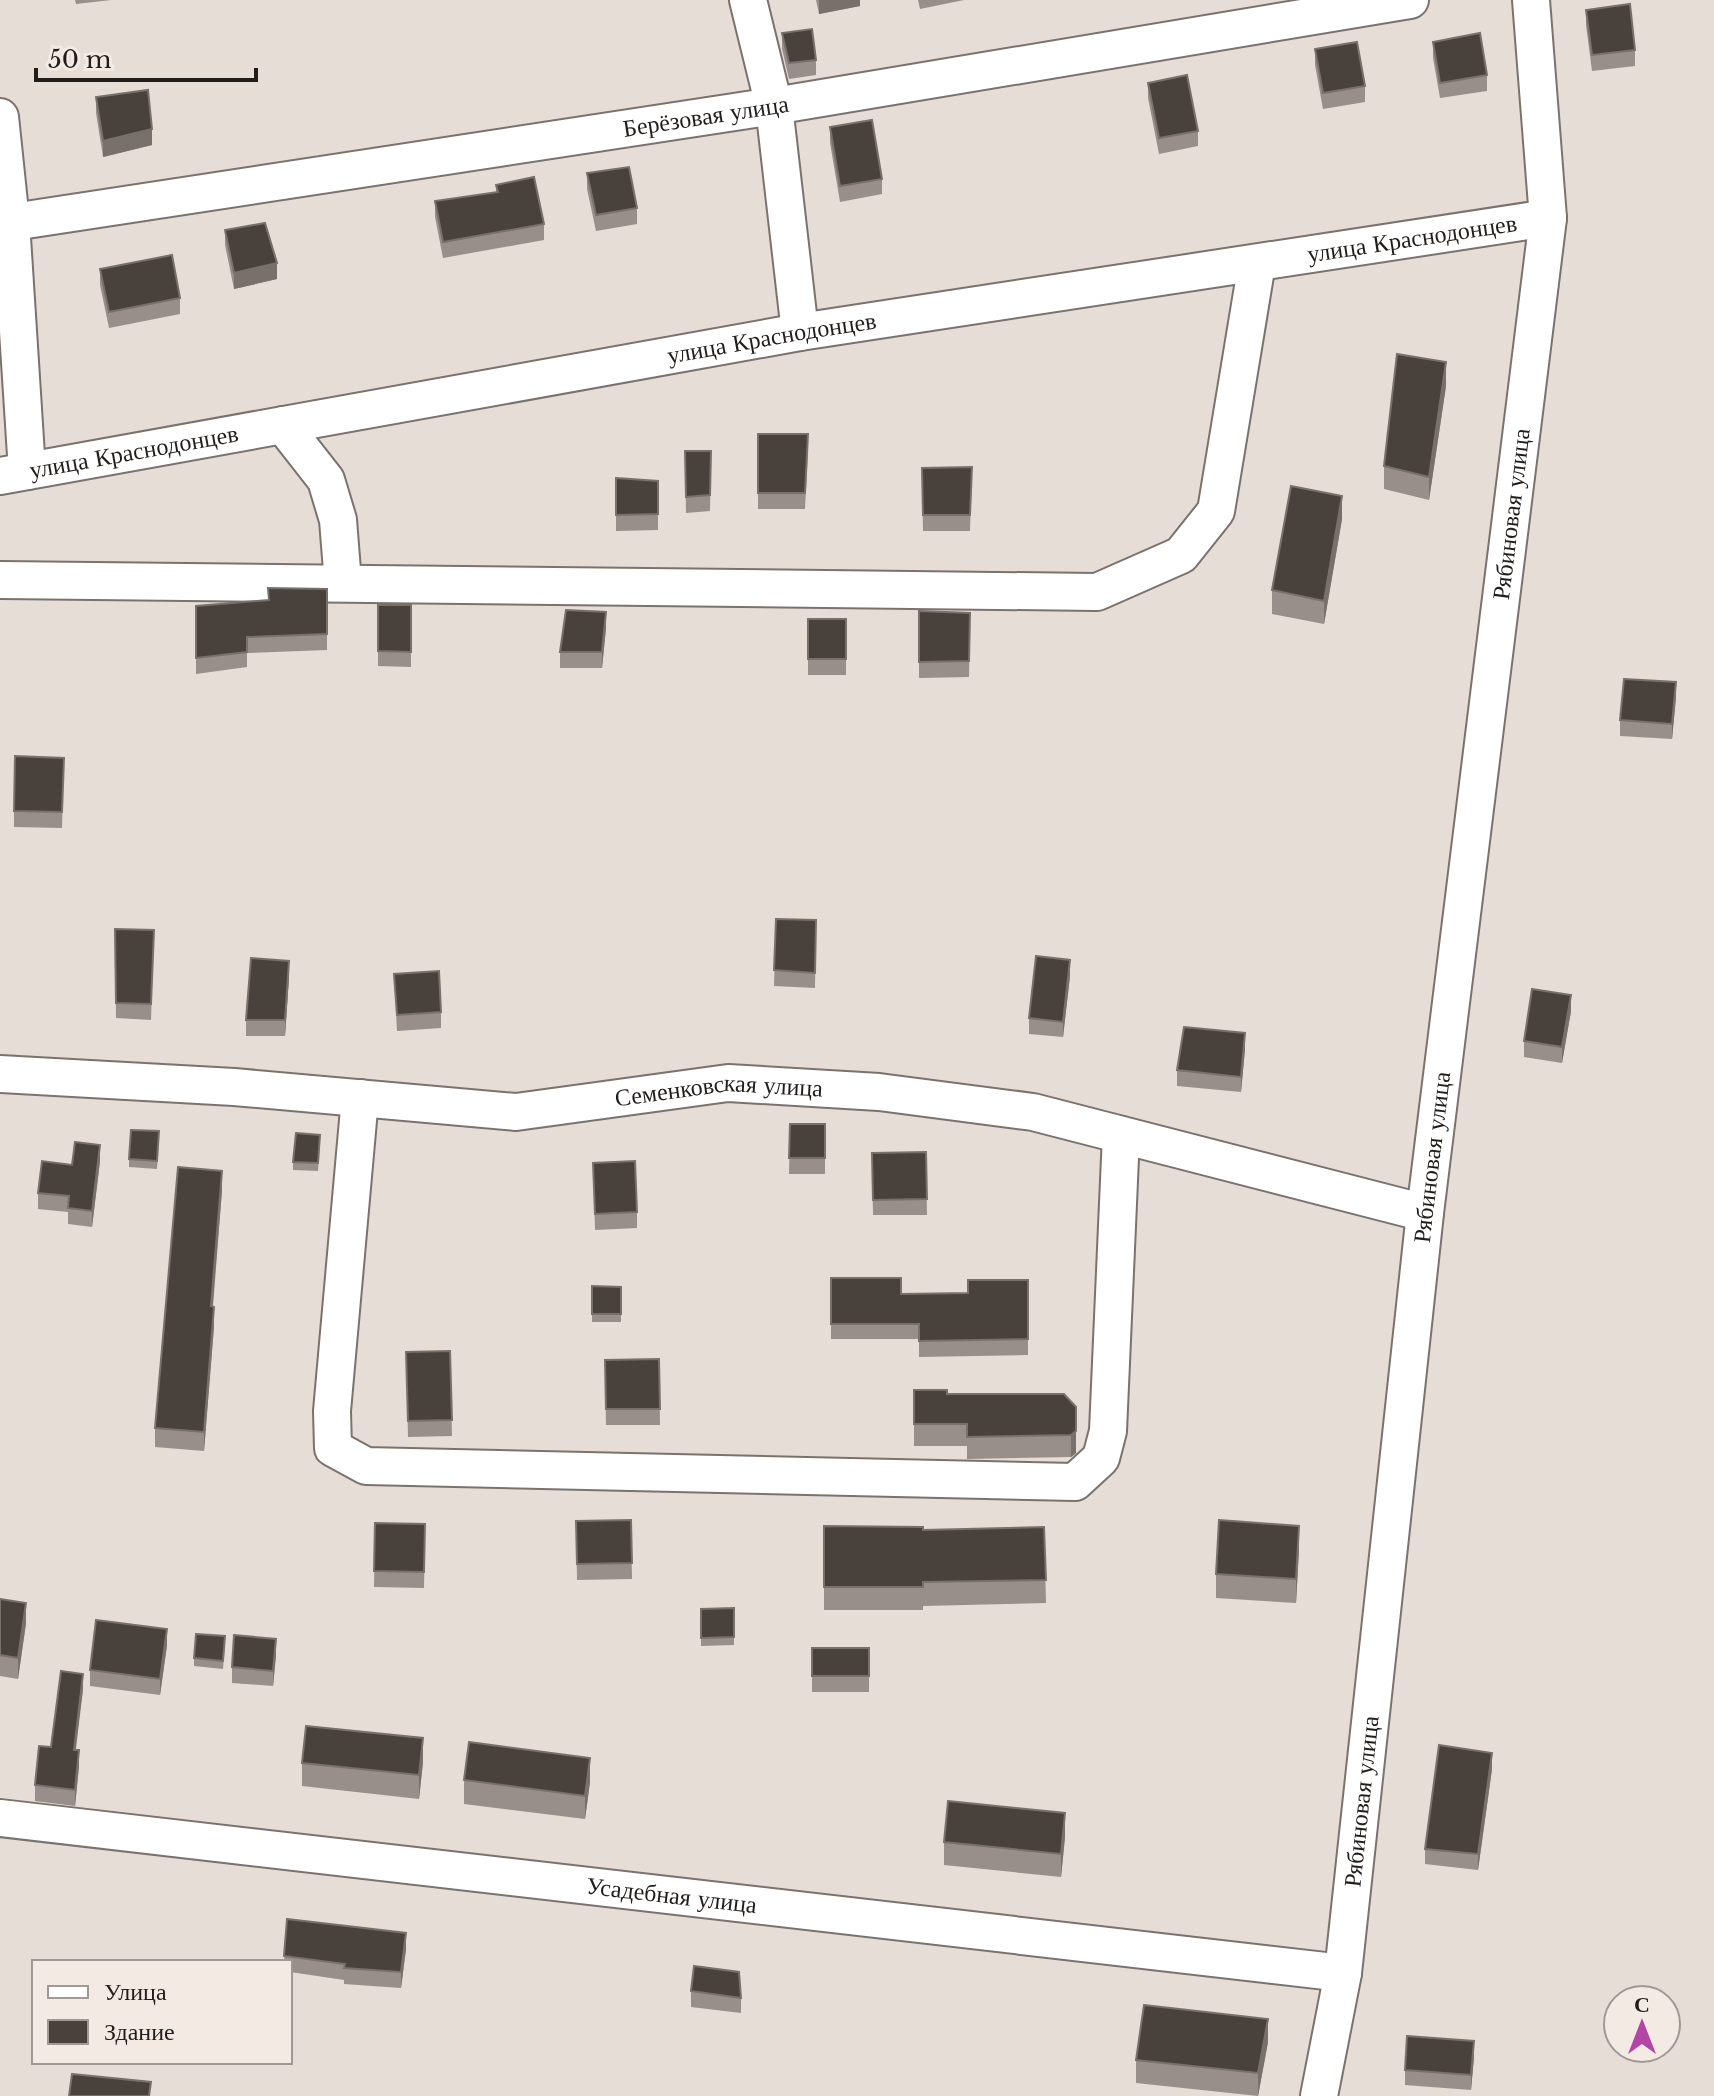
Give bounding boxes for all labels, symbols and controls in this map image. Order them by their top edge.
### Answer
scale bar [36,32,256,82]
text: 50 m [48,45,112,74]
street label: Берёзовая улица [621,89,791,143]
street label: улица Краснодонцев [1305,208,1519,268]
street label: улица Краснодонцев [665,306,878,370]
street label: улица Краснодонцев [27,418,240,484]
street label: Рябиновая улица [1486,426,1536,601]
street label: Семенковская улица [613,1068,824,1112]
street label: Рябиновая улица [1407,1069,1456,1244]
street label: Рябиновая улица [1337,1714,1385,1888]
street label: Усадебная улица [585,1871,759,1919]
legend [32,1960,292,2064]
text: Улица [104,1977,167,2006]
north arrow [1602,1984,1682,2064]
text: С [1634,1991,1650,2018]
text: Здание [104,2017,175,2046]

